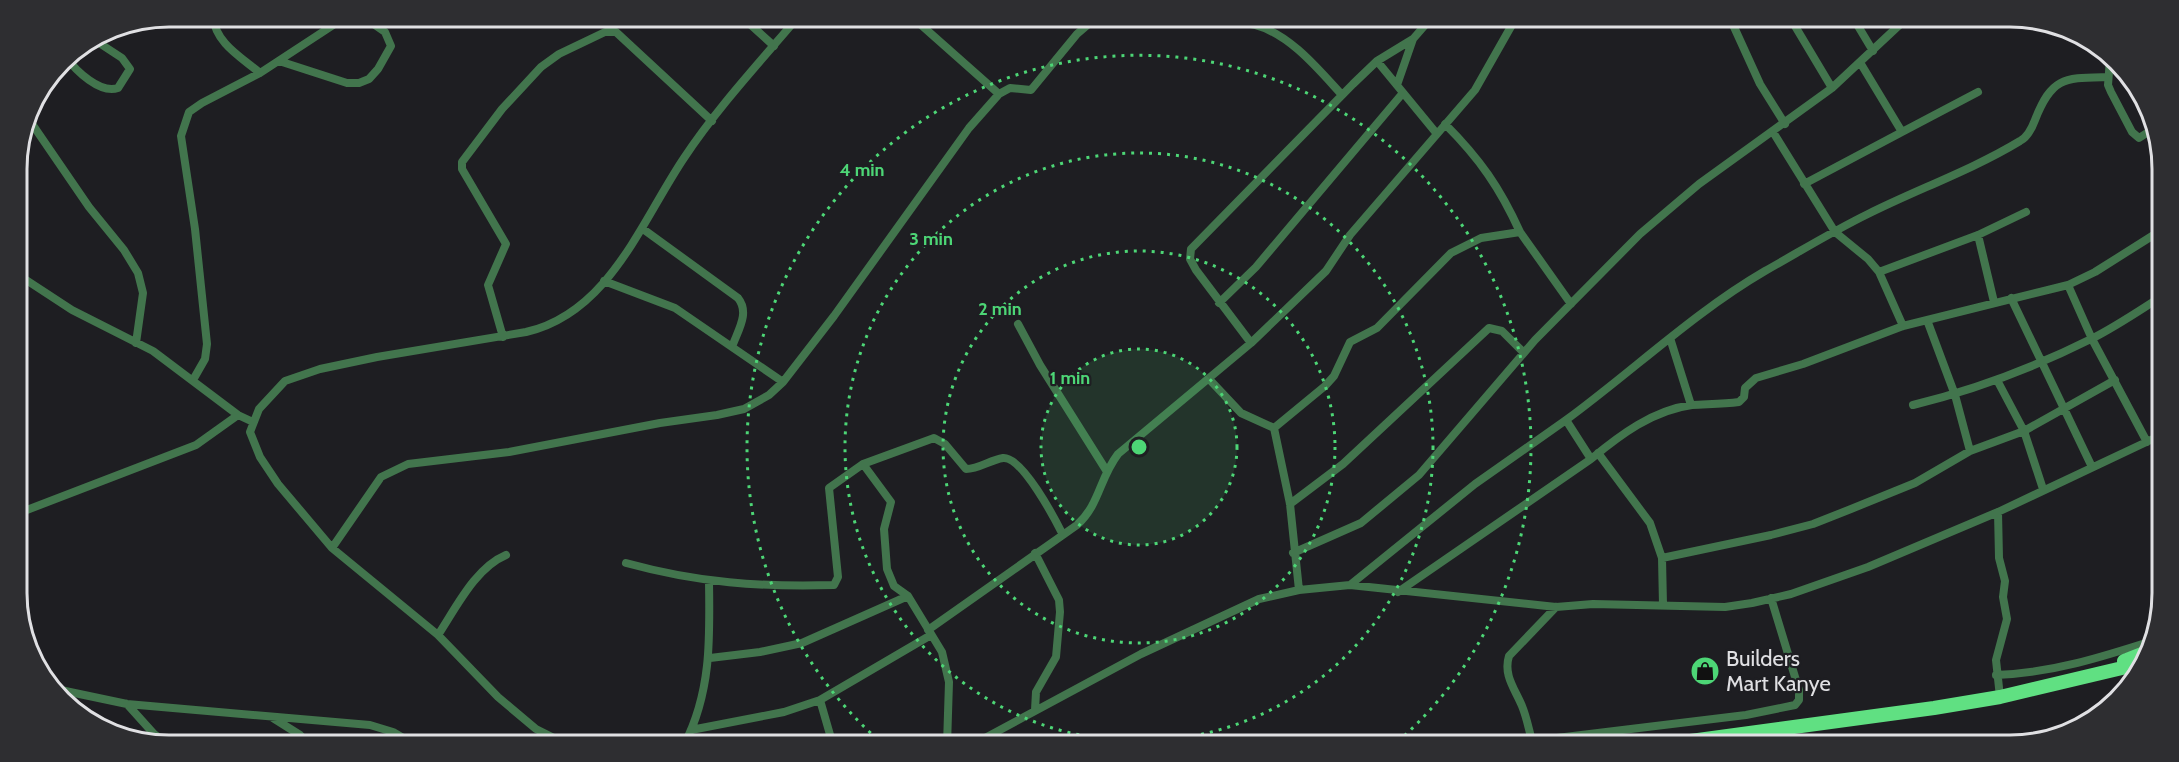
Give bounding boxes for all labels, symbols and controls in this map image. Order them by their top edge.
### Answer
text: 4 min [839,159,885,181]
text: 3 min [909,228,953,250]
text: 2 min [978,298,1022,320]
text: 1 min [1050,367,1090,389]
centre of rings [1129,437,1149,457]
place label: Builders Mart Kanye [1726,645,1831,697]
shop icon: Builders Mart Kanye [1689,655,1721,687]

